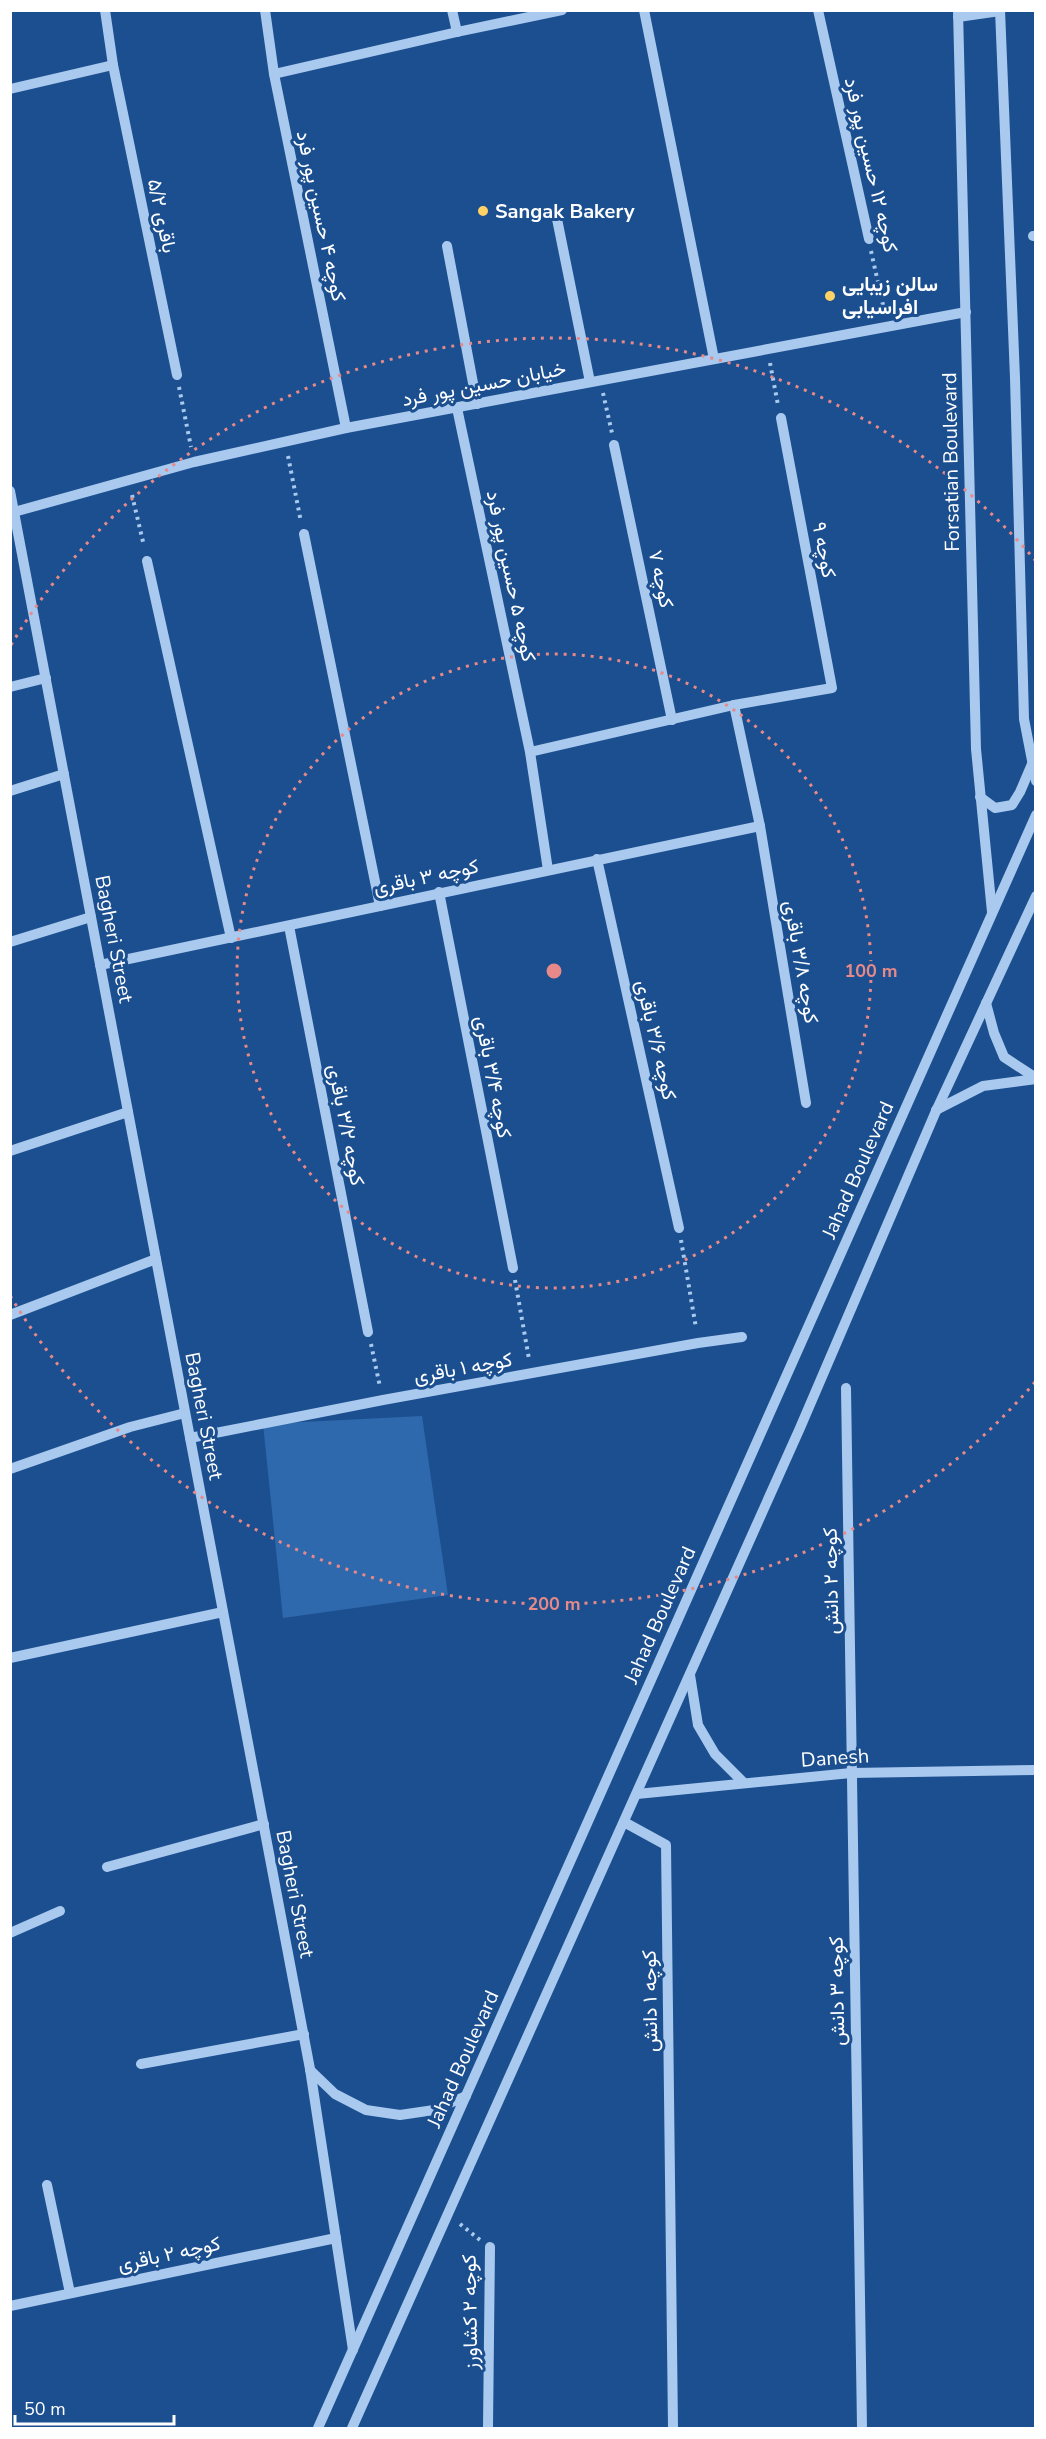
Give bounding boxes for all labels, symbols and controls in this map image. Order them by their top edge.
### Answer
street label: کوچه ۱۲ حسین پور فرد [838,75,904,255]
street label: کوچه ۴ حسین پور فرد [290,128,352,304]
street label: باقری ۵/۲ [141,176,183,256]
place label: Sangak Bakery [495,198,635,225]
marker: Sangak Bakery [476,204,490,218]
place label: سالن زیبایی افراسیابی [842,271,938,321]
marker: سالن زیبایی افراسیابی [823,289,837,303]
street label: خیابان حسین پور فرد [400,355,568,413]
street label: Forsatian Boulevard [936,372,966,552]
street label: کوچه ۵ حسین پور فرد [480,488,542,664]
street label: کوچه ۹ [805,520,843,580]
street label: کوچه ۷ [642,548,680,611]
street label: کوچه ۳ باقری [371,853,481,901]
street label: Bagheri Street [88,873,140,1006]
street label: کوچه ۳/۸ باقری [777,898,825,1026]
text: 100 m [844,959,898,983]
centre of rings [544,961,564,981]
street label: کوچه ۳/۶ باقری [629,977,683,1103]
street label: کوچه ۳/۴ باقری [468,1013,518,1141]
street label: کوچه ۳/۲ باقری [321,1062,371,1188]
street label: Jahad Boulevard [815,1097,900,1244]
street label: کوچه ۱ باقری [412,1346,515,1390]
street label: Bagheri Street [178,1350,230,1483]
street label: کوچه ۲ دانش [817,1527,845,1635]
street label: Jahad Boulevard [617,1542,702,1689]
text: 200 m [527,1592,581,1616]
street label: Danesh [800,1742,870,1774]
street label: Bagheri Street [269,1828,321,1961]
street label: کوچه ۳ دانش [823,1936,851,2046]
street label: کوچه ۱ دانش [636,1950,664,2052]
street label: Jahad Boulevard [420,1986,505,2133]
street label: کوچه ۲ باقری [115,2230,223,2278]
street label: کوچه ۲ کشاورز [455,2254,485,2371]
scale bar [15,2388,174,2426]
text: 50 m [24,2397,66,2421]

